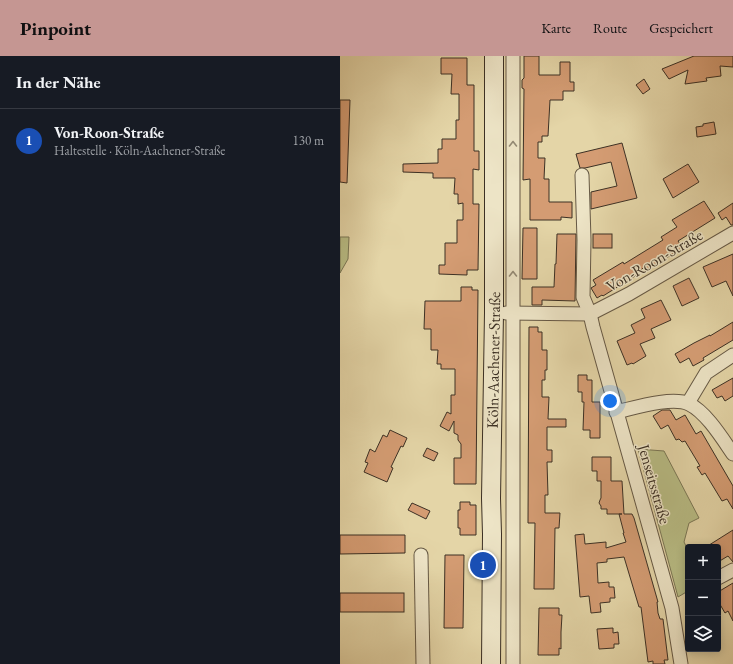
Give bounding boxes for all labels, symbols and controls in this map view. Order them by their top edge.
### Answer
text: Pinpoint [20,16,91,41]
text: Karte [541,19,571,37]
text: Route [593,19,627,37]
text: Gespeichert [649,19,713,37]
text: In der Nähe [16,71,101,93]
text: Von-Roon-Straße [54,123,164,142]
text: 1 [26,132,32,149]
text: 130 m [293,132,324,149]
one-way arrow [509,141,517,147]
text: Haltestelle · Köln-Aachener-Straße [54,142,225,159]
street label: Von-Roon-Straße [602,224,706,297]
one-way arrow [509,271,517,277]
street label: Köln-Aachener-Straße [482,292,505,428]
your location [600,391,620,411]
street label: Jenseitsstraße [633,440,676,526]
map controls [685,544,721,652]
button: + [685,544,721,580]
pin: 1 [470,550,496,580]
button: − [685,580,721,616]
button: layers [685,616,721,652]

